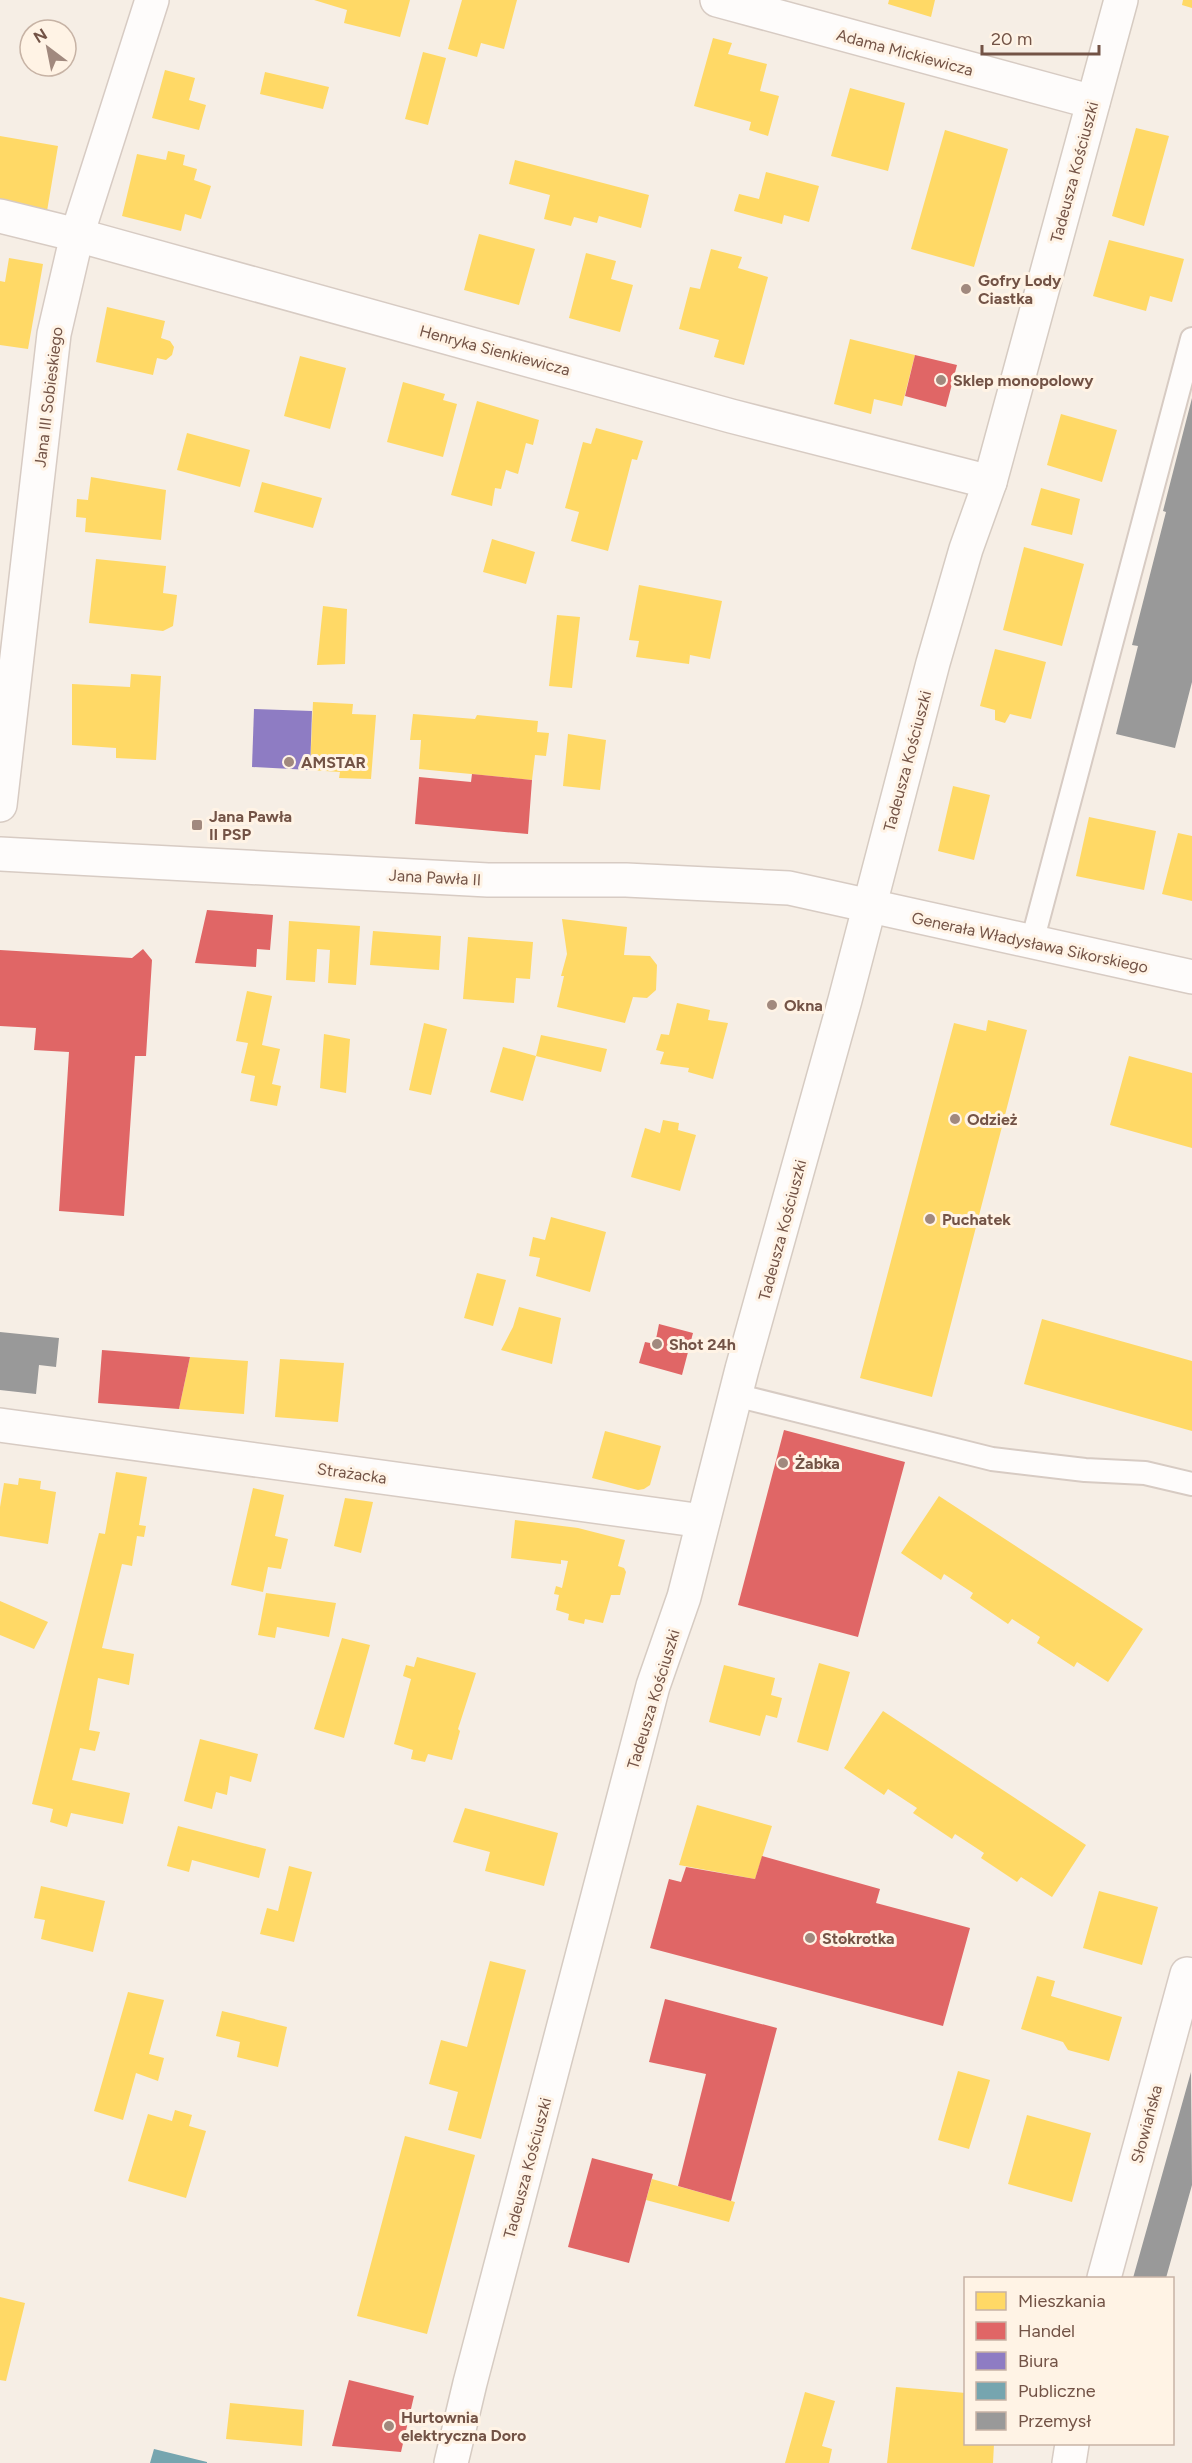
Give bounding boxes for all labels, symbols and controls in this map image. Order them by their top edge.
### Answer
north arrow [18,18,78,78]
scale bar [982,18,1099,56]
text: N [30,24,51,47]
street label: Adama Mickiewicza [834,25,975,80]
text: 20 m [991,28,1032,50]
street label: Tadeusza Kościuszki [1047,100,1102,245]
place label: Gofry Lody Ciastka [978,271,1062,308]
marker: Gofry Lody Ciastka [959,282,973,296]
street label: Henryka Sienkiewicza [417,321,572,380]
street label: Jana III Sobieskiego [30,326,67,469]
place label: Sklep monopolowy [953,371,1094,390]
marker: Sklep monopolowy [934,373,948,387]
street label: Tadeusza Kościuszki [880,689,935,834]
place label: AMSTAR [301,753,366,772]
marker: AMSTAR [282,755,296,769]
place label: Jana Pawła II PSP [209,807,292,844]
marker: Jana Pawła II PSP [190,818,204,832]
street label: Jana Pawła II [388,866,482,889]
street label: Generała Władysława Sikorskiego [910,908,1150,977]
place label: Okna [784,996,823,1015]
marker: Okna [765,998,779,1012]
place label: Odzież [967,1110,1018,1129]
marker: Odzież [948,1112,962,1126]
street label: Tadeusza Kościuszki [755,1158,810,1303]
place label: Puchatek [942,1210,1011,1229]
marker: Puchatek [923,1212,937,1226]
place label: Shot 24h [669,1335,736,1354]
marker: Shot 24h [650,1337,664,1351]
place label: Żabka [795,1454,840,1473]
marker: Żabka [776,1456,790,1470]
street label: Strażacka [316,1459,388,1488]
street label: Tadeusza Kościuszki [623,1627,684,1771]
place label: Stokrotka [822,1929,894,1948]
marker: Stokrotka [803,1931,817,1945]
street label: Słowiańska [1127,2083,1166,2165]
street label: Tadeusza Kościuszki [500,2096,555,2241]
legend [964,2277,1174,2445]
text: Mieszkania [1018,2290,1106,2312]
text: Handel [1018,2320,1075,2342]
text: Biura [1018,2350,1058,2372]
text: Publiczne [1018,2380,1096,2402]
place label: Hurtownia elektryczna Doro [401,2408,526,2445]
text: Przemysł [1018,2410,1091,2432]
marker: Hurtownia elektryczna Doro [382,2419,396,2433]

